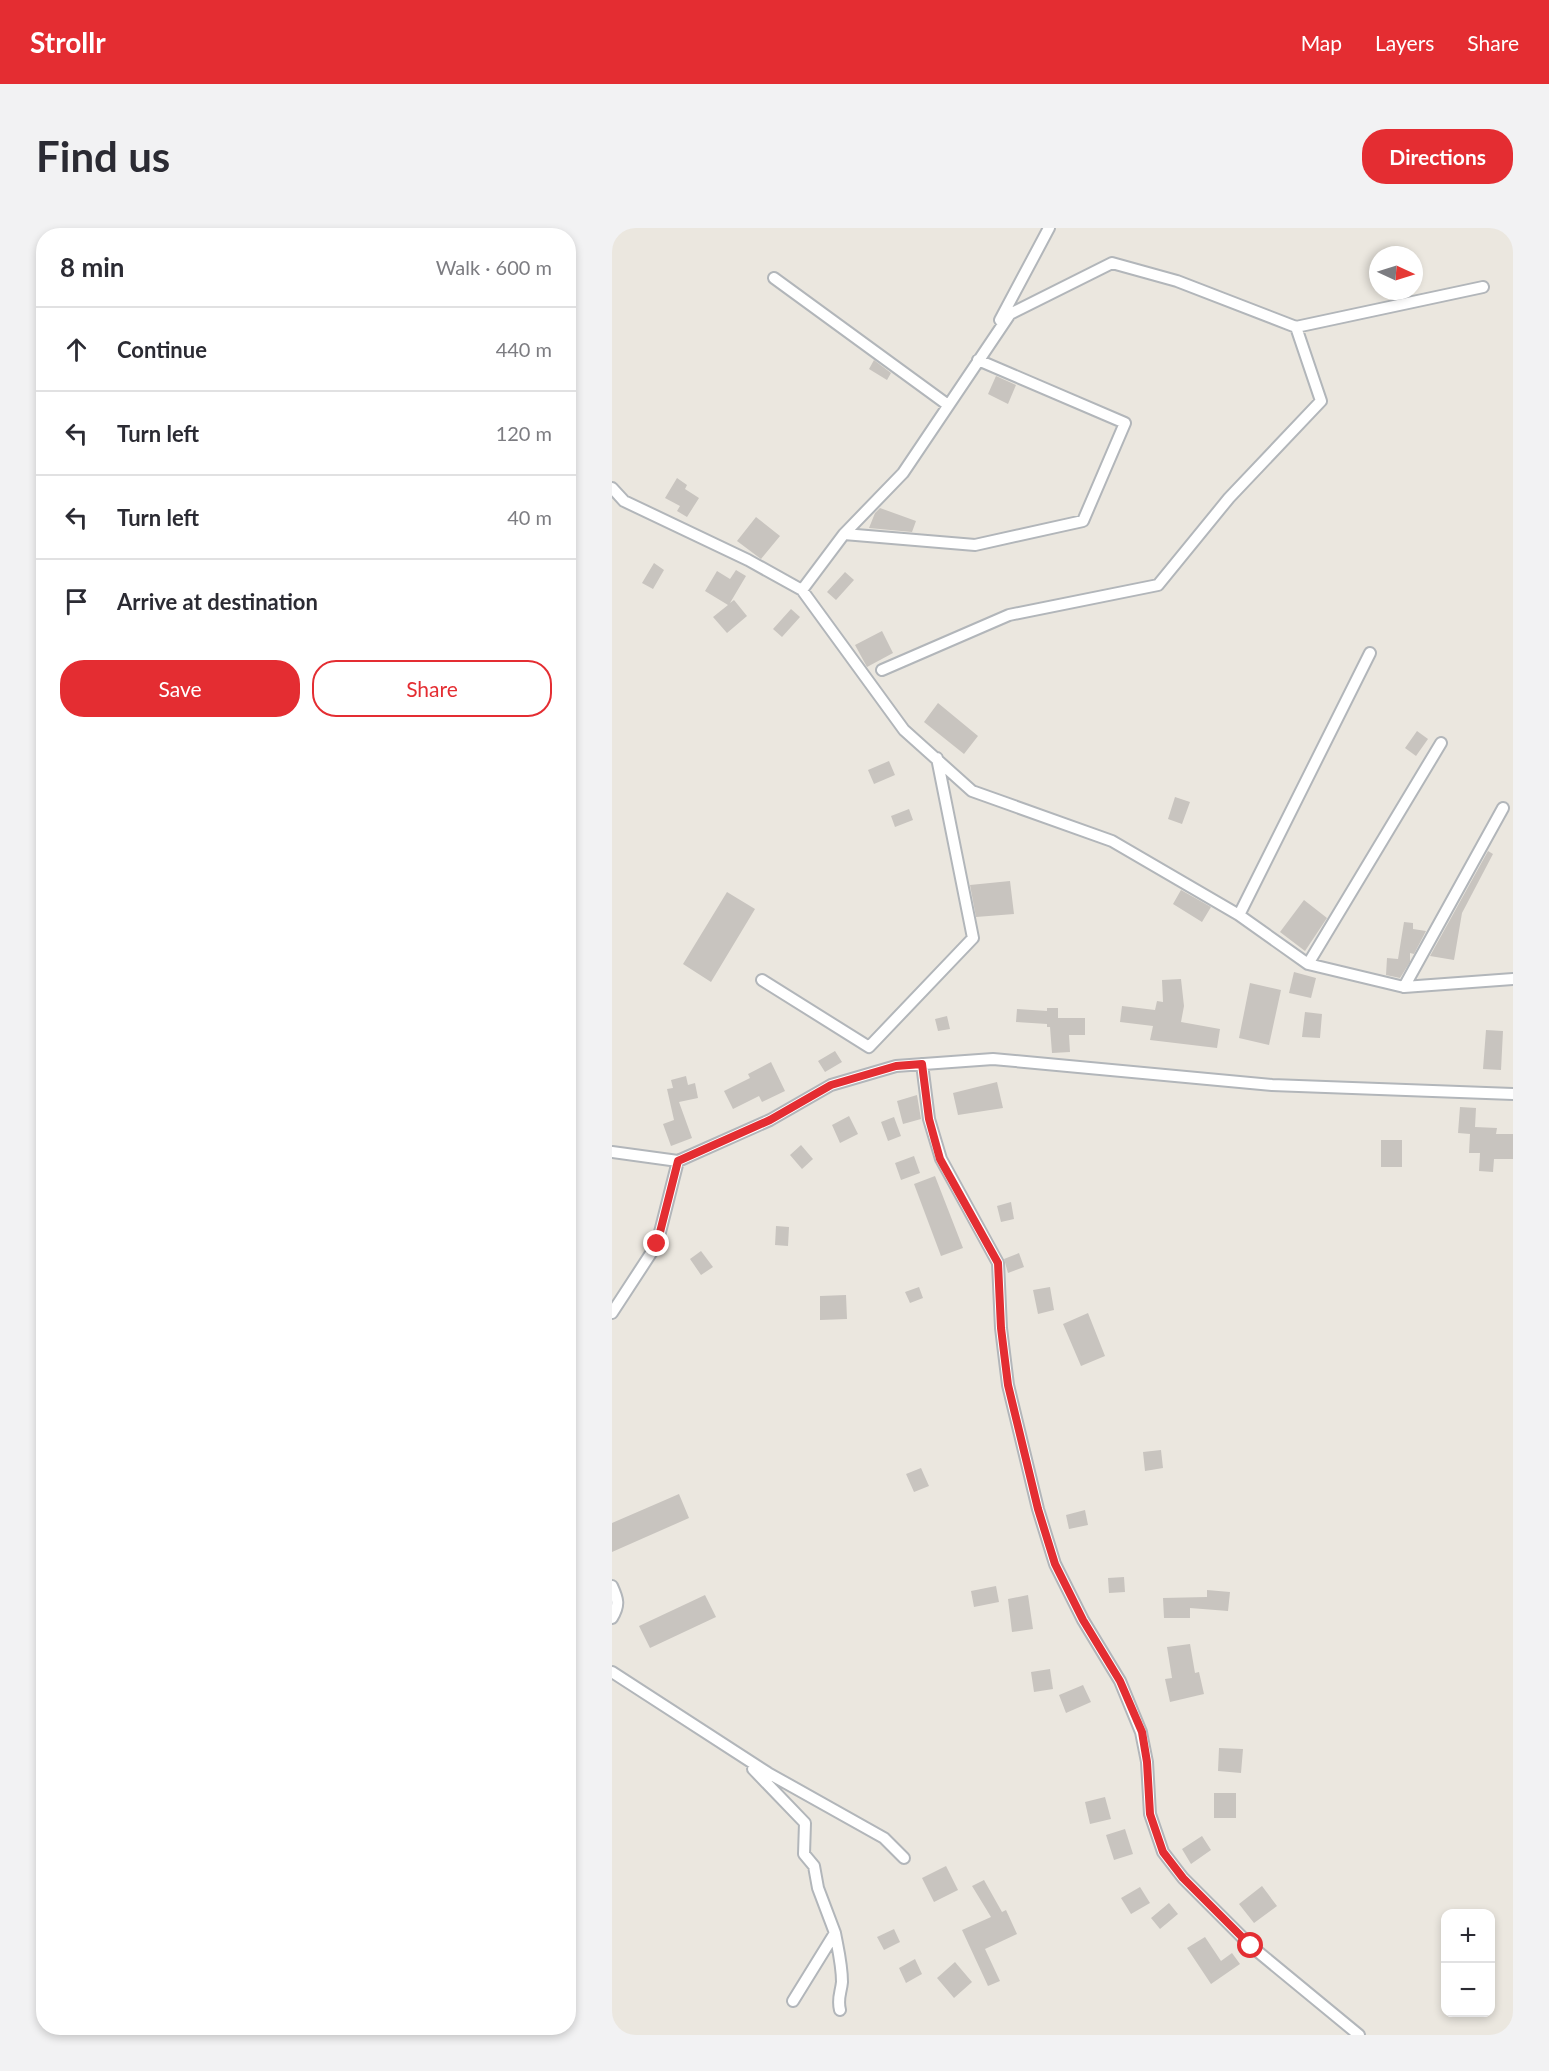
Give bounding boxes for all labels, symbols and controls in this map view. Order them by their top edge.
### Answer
text: Strollr [30,25,106,59]
text: Map [1301,30,1342,55]
text: Layers [1375,30,1434,55]
text: Share [1467,30,1519,55]
button: Directions [1362,129,1513,184]
text: Find us [36,131,170,181]
north arrow [1369,246,1423,300]
text: 8 min [60,251,124,283]
text: Walk · 600 m [436,255,552,279]
icon: ahead [60,333,93,366]
text: Continue [117,336,207,363]
text: 440 m [496,337,552,361]
icon: left [60,417,93,450]
text: Turn left [117,420,199,447]
text: 120 m [496,421,552,445]
icon: left [60,501,93,534]
text: Turn left [117,504,199,531]
text: 40 m [507,505,552,529]
icon: arrive [60,585,93,618]
text: Arrive at destination [117,588,318,615]
button: Save [60,660,300,717]
button: Share [312,660,552,717]
route end [643,1230,669,1256]
map controls [1441,1909,1495,2017]
button: + [1441,1909,1495,1963]
route start [1237,1932,1263,1958]
button: − [1441,1963,1495,2017]

